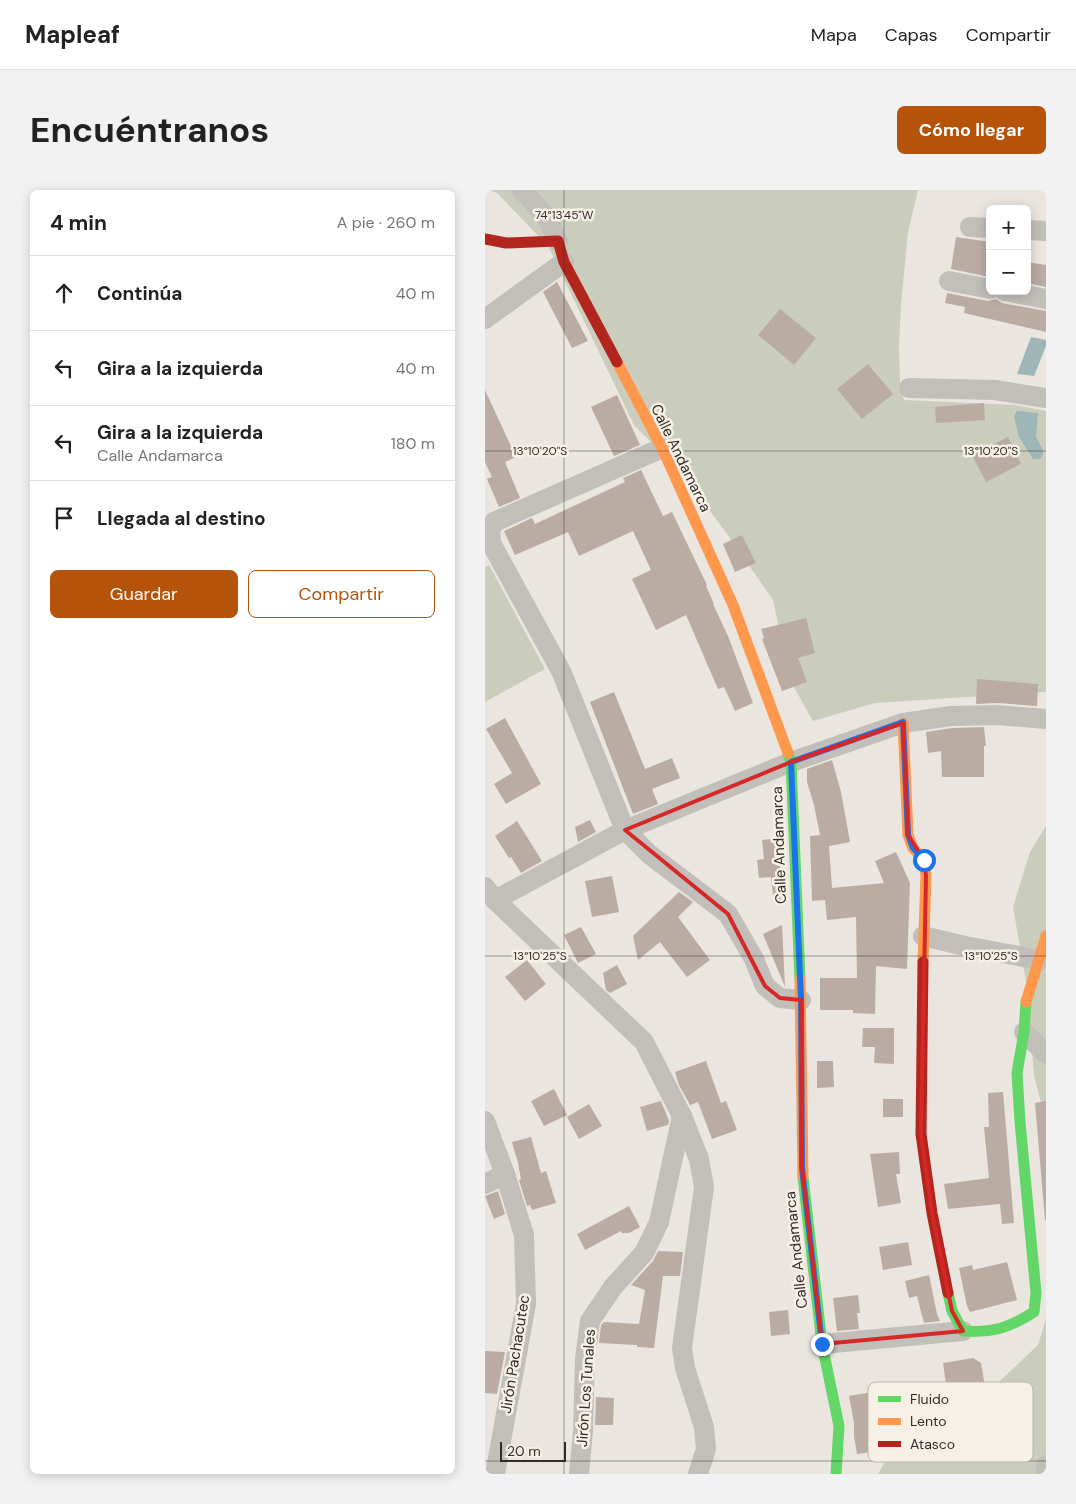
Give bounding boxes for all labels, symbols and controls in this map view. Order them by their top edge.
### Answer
text: Mapleaf [25,19,120,50]
text: Mapa [811,23,857,47]
text: Capas [885,23,938,47]
text: Compartir [966,23,1051,47]
button: Cómo llegar [897,106,1046,154]
text: Encuéntranos [30,107,269,153]
map controls [986,205,1031,295]
button: + [986,205,1031,250]
text: 74°13'45"W [535,207,594,223]
text: 4 min [50,209,107,237]
text: A pie · 260 m [337,212,435,233]
button: − [986,250,1031,295]
icon: ahead [50,279,78,307]
text: Continúa [97,281,182,306]
text: 40 m [396,283,435,304]
icon: left [50,354,78,382]
text: Gira a la izquierda [97,356,263,381]
text: 40 m [396,358,435,379]
street label: Calle Andamarca [646,401,716,515]
text: Gira a la izquierda [97,420,263,445]
icon: left [50,429,78,457]
text: 180 m [391,433,435,454]
text: 13°10'20"S [513,443,567,459]
text: 13°10'20"S [964,443,1018,459]
text: Calle Andamarca [97,445,223,466]
icon: arrive [50,504,78,532]
text: Llegada al destino [97,506,266,531]
button: Guardar [50,570,238,618]
button: Compartir [248,570,435,618]
street label: Calle Andamarca [767,786,791,904]
route start [913,849,936,872]
text: 13°10'25"S [513,948,567,964]
text: 13°10'25"S [964,948,1018,964]
street label: Calle Andamarca [780,1190,812,1310]
street label: Jirón Pachacutec [496,1293,534,1415]
street label: Jirón Los Tunales [572,1328,600,1448]
route end [811,1333,834,1356]
legend [868,1382,1033,1462]
text: Fluido [910,1390,949,1408]
text: Lento [910,1412,947,1430]
text: Atasco [910,1435,955,1453]
scale bar [500,1439,566,1462]
text: 20 m [507,1442,541,1460]

